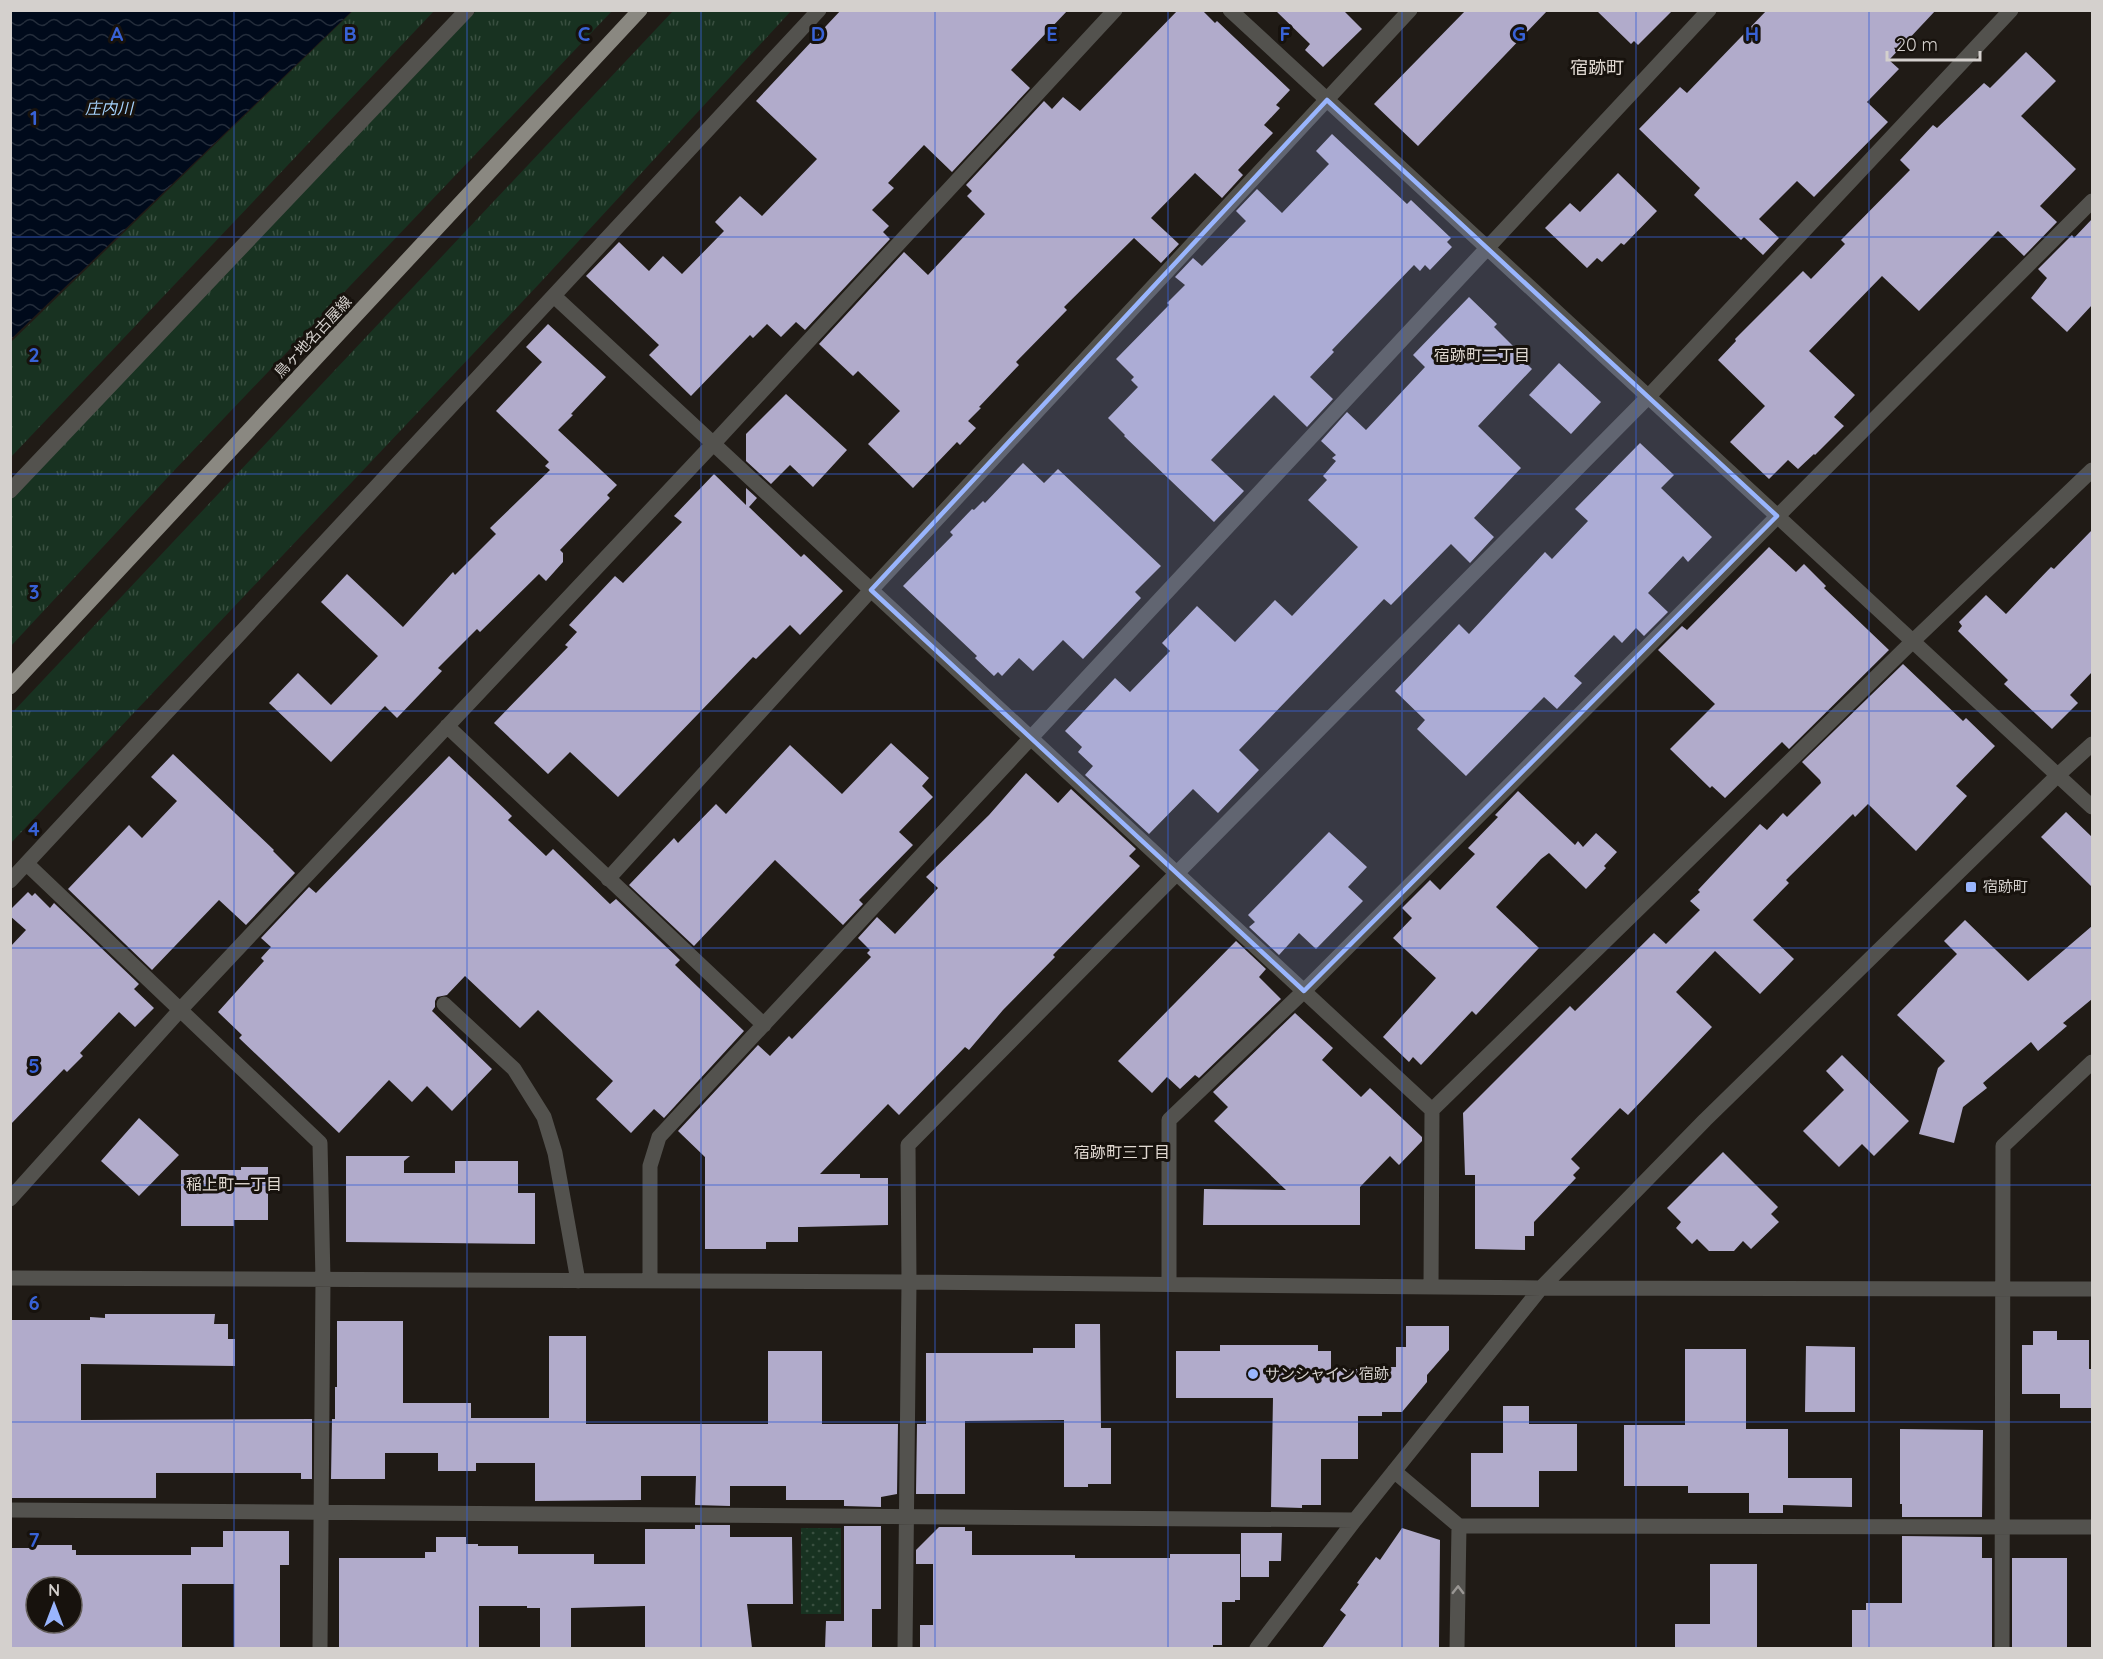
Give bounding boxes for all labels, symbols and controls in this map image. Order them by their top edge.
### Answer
text: A [111,21,124,46]
text: B [343,21,357,46]
text: C [578,21,591,46]
text: D [811,21,825,46]
text: E [1046,21,1058,46]
text: F [1279,21,1291,46]
text: G [1512,21,1526,46]
text: H [1745,21,1759,46]
scale bar [1887,24,1980,62]
text: 20 m [1896,33,1938,56]
district label: 宿跡町 [1570,56,1624,79]
water label: 庄内川 [85,98,135,118]
text: 1 [30,105,38,130]
street label: 鳥ヶ地名古屋線 [270,292,355,382]
text: 2 [28,342,40,367]
district label: 宿跡町二丁目 [1434,345,1530,365]
text: 3 [29,579,39,604]
text: 4 [28,816,40,841]
place label: 宿跡町 [1983,877,2028,896]
marker: 宿跡町 [1964,880,1978,894]
text: 5 [28,1053,40,1078]
district label: 宿跡町三丁目 [1074,1142,1170,1162]
district label: 稲上町一丁目 [186,1174,282,1194]
text: 6 [28,1290,40,1315]
place label: サンシャイン 宿跡 [1265,1364,1389,1383]
marker: サンシャイン 宿跡 [1246,1367,1260,1381]
text: 7 [29,1527,40,1552]
north arrow [24,1575,84,1635]
text: N [48,1580,60,1600]
one-way arrow [1452,1586,1464,1595]

